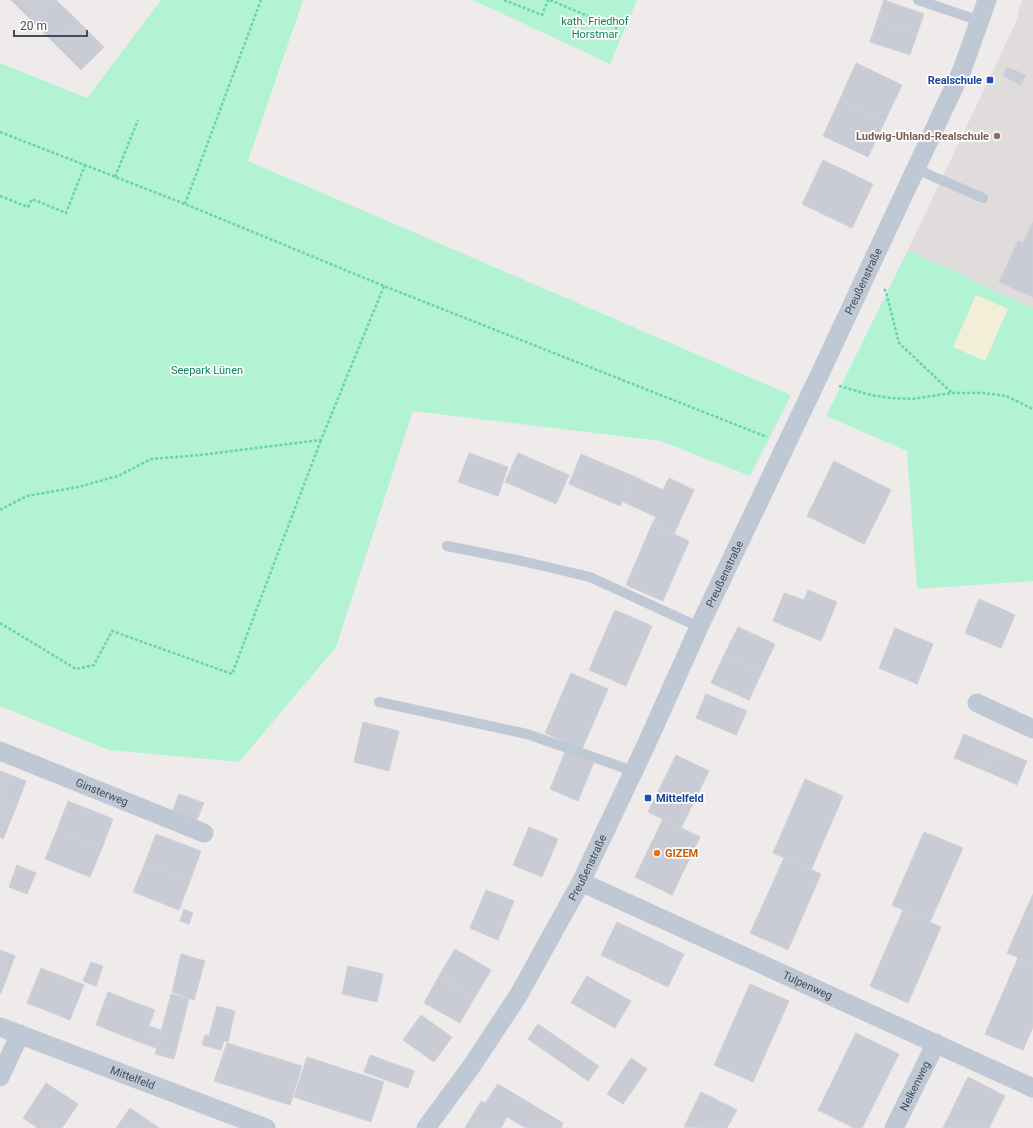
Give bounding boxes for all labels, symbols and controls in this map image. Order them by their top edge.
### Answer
scale bar [14,12,87,38]
park label: kath. Friedhof Horstmar [561,15,629,41]
text: 20 m [20,19,47,33]
place label: Realschule [928,74,982,87]
marker: Realschule [985,75,995,85]
place label: Ludwig-Uhland-Realschule [856,130,989,143]
marker: Ludwig-Uhland-Realschule [992,131,1002,141]
street label: Preußenstraße [842,246,885,317]
park label: Seepark Lünen [171,364,243,377]
street label: Preußenstraße [703,539,746,610]
street label: Ginsterweg [74,776,130,809]
place label: Mittelfeld [656,792,704,805]
marker: Mittelfeld [643,793,653,803]
street label: Preußenstraße [566,832,610,903]
place label: GIZEM [665,847,698,860]
marker: GIZEM [652,848,662,858]
street label: Tulpenweg [780,969,834,1003]
street label: Nelkenweg [897,1059,933,1113]
street label: Mittelfeld [109,1064,157,1092]

